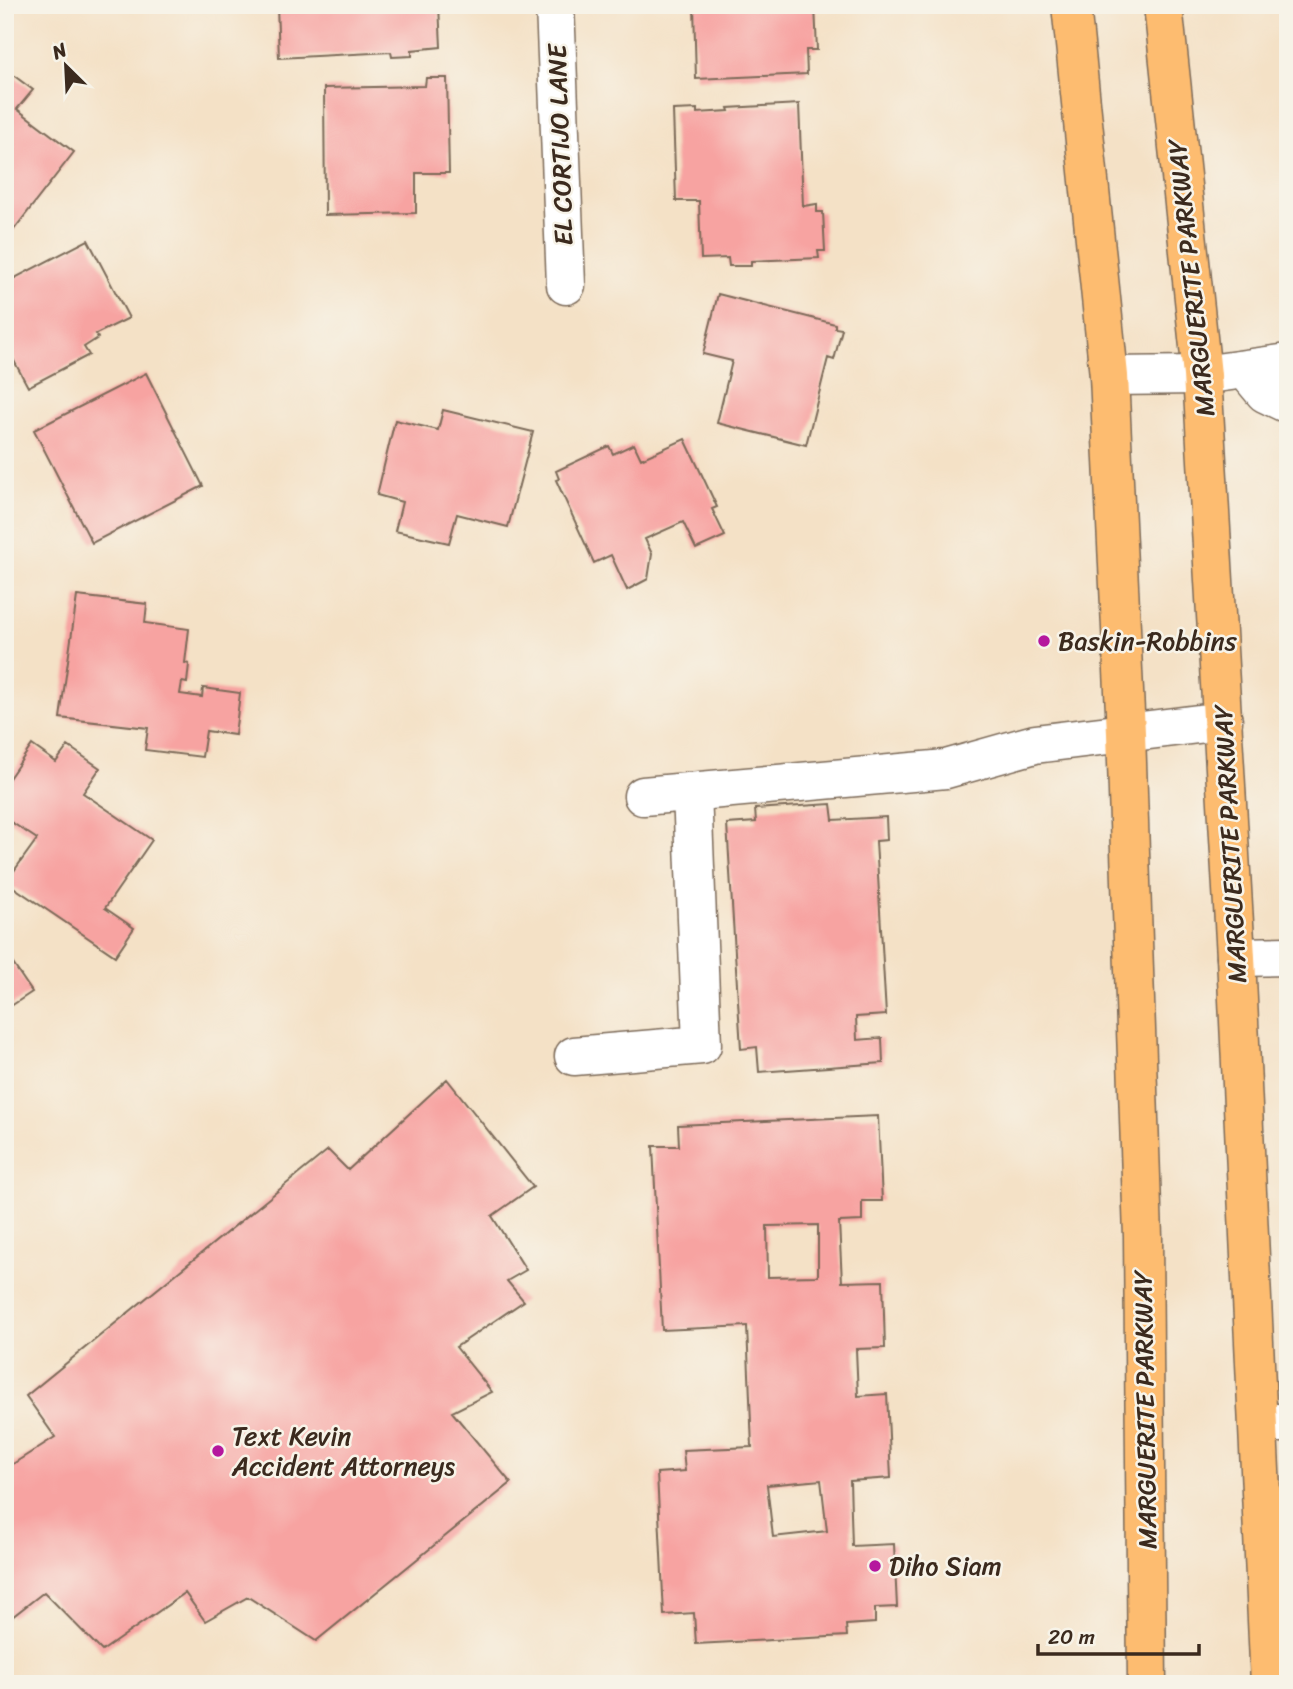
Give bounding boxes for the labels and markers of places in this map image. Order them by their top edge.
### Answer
place label: Baskin-Robbins [1058,618,1238,664]
marker: Baskin-Robbins [1036,633,1052,649]
place label: Text Kevin Accident Attorneys [231,1413,455,1489]
marker: Text Kevin Accident Attorneys [210,1443,226,1459]
place label: Diho Siam [889,1543,1002,1589]
marker: Diho Siam [867,1558,883,1574]

